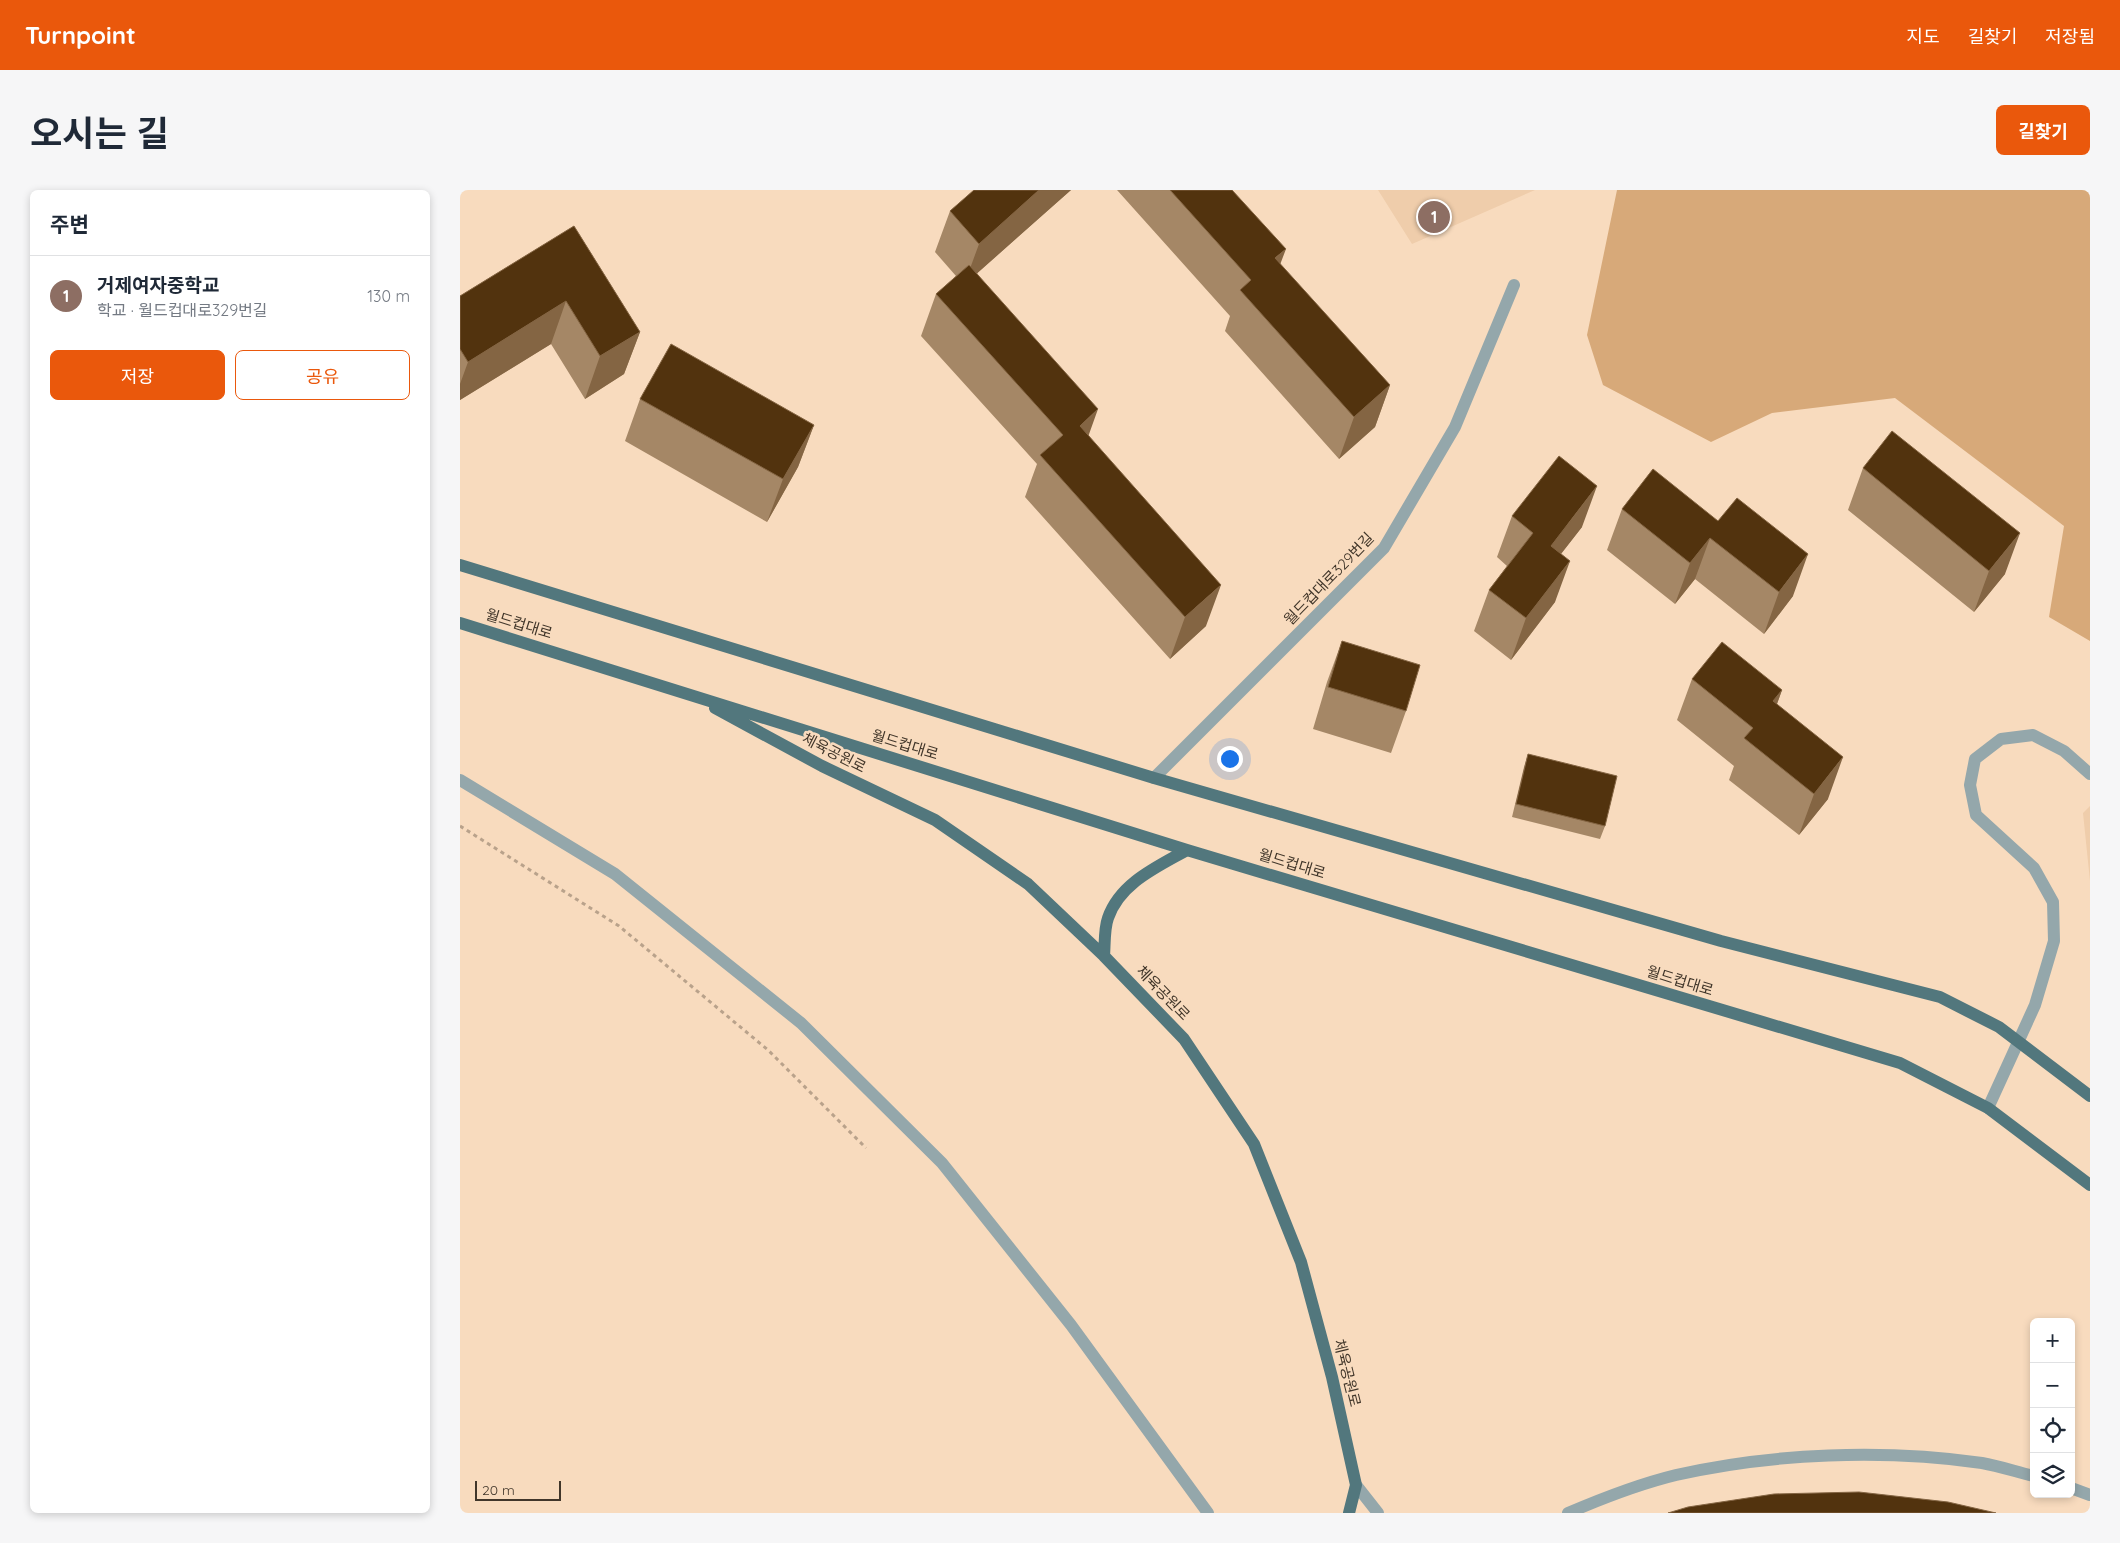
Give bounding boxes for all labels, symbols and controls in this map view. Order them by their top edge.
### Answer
text: Turnpoint [25,20,136,50]
text: 지도 [1907,25,1940,48]
text: 길찾기 [1968,25,2017,48]
text: 저장됨 [2045,25,2095,48]
button: 길찾기 [1996,105,2090,155]
text: 오시는 길 [30,111,169,155]
pin: 1 [1418,198,1450,236]
text: 주변 [50,211,89,237]
text: 거제여자중학교 [97,273,219,297]
text: 1 [63,286,69,306]
text: 130 m [367,286,410,306]
text: 학교 · 월드컵대로329번길 [97,300,268,320]
button: 저장 [50,350,225,400]
button: 공유 [235,350,410,400]
street label: 월드컵대로329번길 [1280,528,1378,629]
street label: 월드컵대로 [483,604,555,643]
street label: 월드컵대로 [869,725,941,764]
street label: 체육공원로 [799,728,869,777]
your location [1217,746,1243,772]
street label: 월드컵대로 [1256,844,1328,883]
street label: 체육공원로 [1133,961,1194,1024]
street label: 월드컵대로 [1644,961,1716,1000]
map controls [2030,1318,2075,1498]
button: + [2030,1318,2075,1363]
street label: 체육공원로 [1330,1337,1365,1409]
button: − [2030,1363,2075,1408]
button: locate [2030,1408,2075,1453]
button: layers [2030,1453,2075,1498]
scale bar [475,1478,561,1501]
text: 20 m [482,1481,515,1499]

